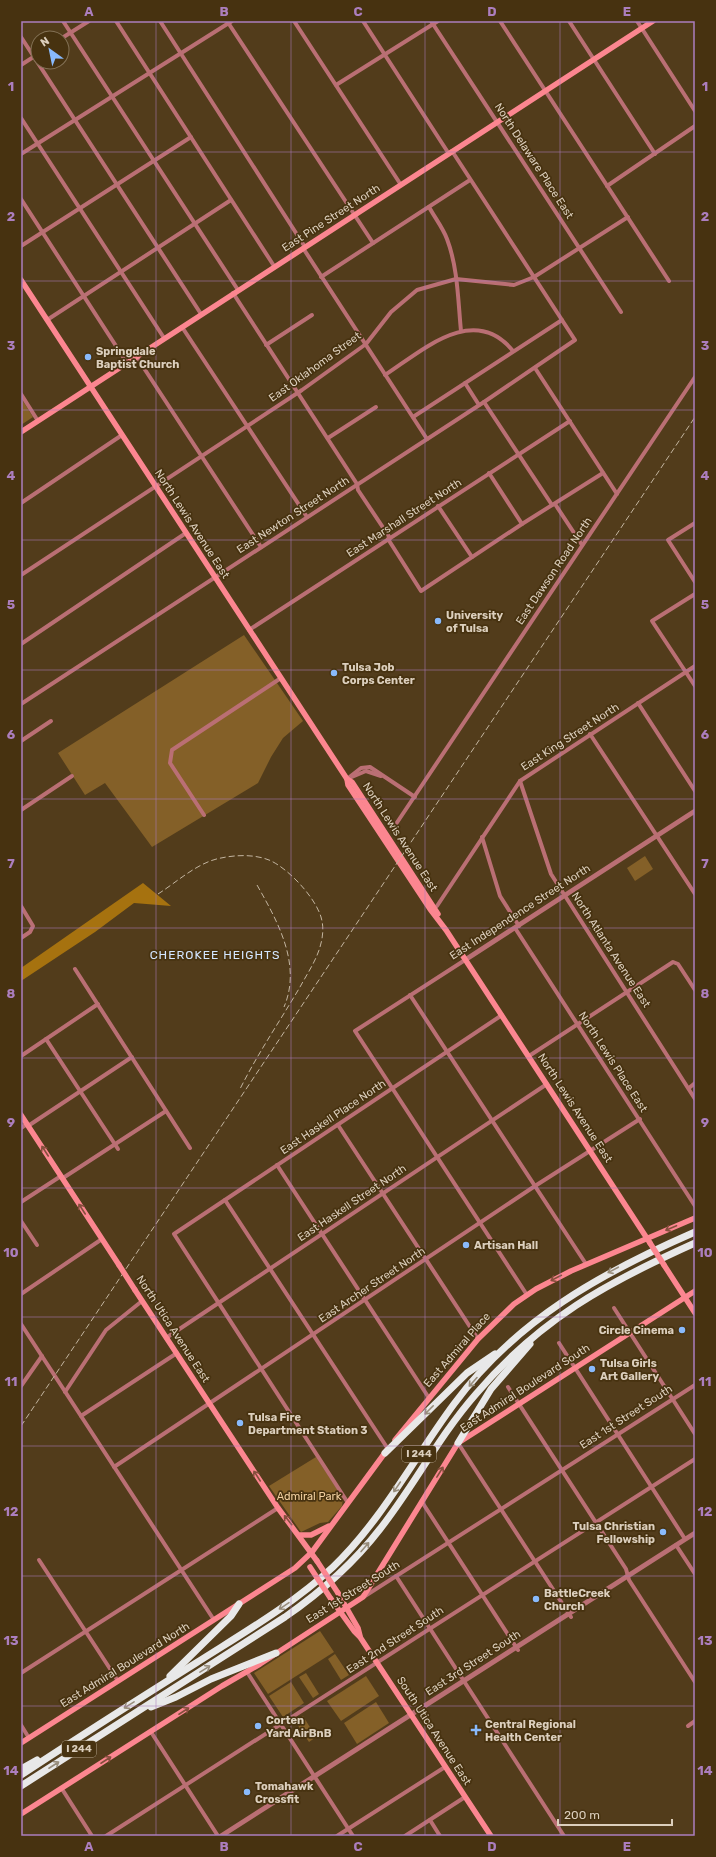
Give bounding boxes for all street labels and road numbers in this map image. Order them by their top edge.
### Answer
street label: North Delaware Place East [492,101,577,222]
street label: East Pine Street North [280,181,382,255]
street label: East Oklahoma Street [266,329,364,405]
street label: North Lewis Avenue East [152,467,232,581]
street label: East Newton Street North [234,474,352,556]
street label: East Marshall Street North [344,476,464,560]
street label: East Dawson Road North [513,515,595,627]
street label: East King Street North [519,700,621,774]
street label: North Lewis Avenue East [360,780,440,894]
street label: East Independence Street North [447,862,593,962]
street label: North Atlanta Avenue East [569,890,654,1011]
street label: North Lewis Place East [576,1009,651,1115]
street label: North Lewis Avenue East [535,1051,615,1165]
street label: East Haskell Place North [278,1077,388,1157]
street label: East Haskell Street North [295,1162,409,1244]
street label: East Archer Street North [316,1244,428,1326]
street label: North Utica Avenue East [134,1273,213,1386]
street label: East Admiral Place [421,1310,493,1390]
street label: East Admiral Boulevard South [458,1341,592,1435]
street label: East 1st Street South [577,1382,675,1452]
road number: I 244 [402,1446,436,1462]
street label: East 1st Street South [304,1558,402,1626]
street label: East 2nd Street South [344,1604,446,1676]
street label: East Admiral Boulevard North [58,1620,192,1710]
street label: East 3rd Street South [423,1627,523,1699]
street label: South Utica Avenue East [394,1674,474,1788]
road number: I 244 [62,1741,96,1757]

